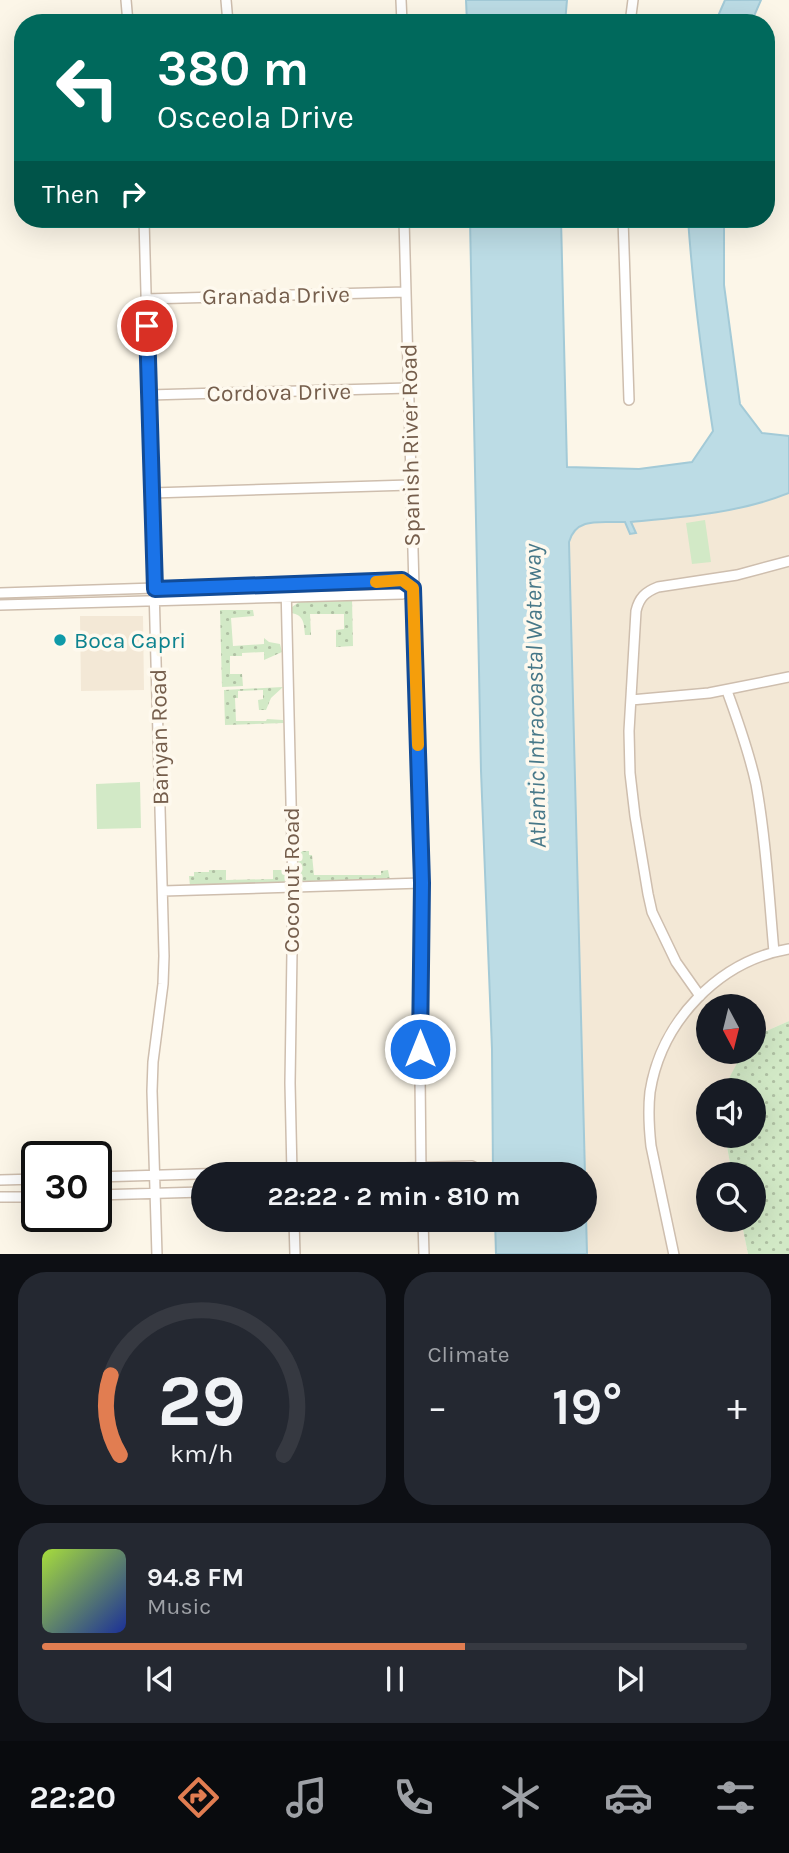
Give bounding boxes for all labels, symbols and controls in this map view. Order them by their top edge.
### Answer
text: 380 m [157,40,309,97]
icon: left [42,42,133,133]
text: Osceola Drive [157,99,354,136]
icon: right [114,175,152,213]
text: Then [42,179,100,210]
street label: Granada Drive [202,281,350,310]
pin [117,296,177,356]
icon: arrive [128,307,166,345]
street label: Spanish River Road [395,343,426,547]
street label: Cordova Drive [206,378,352,407]
water label: Atlantic Intracoastal Waterway [518,543,552,848]
place label: Boca Capri [74,627,186,654]
marker: Boca Capri [52,632,68,648]
street label: Banyan Road [145,669,174,805]
street label: Coconut Road [278,807,305,953]
north arrow [696,994,766,1064]
map controls [696,994,766,1232]
position arrow [383,1012,457,1086]
button: sound [696,1078,766,1148]
speed limit sign: 30 [21,1141,112,1232]
button: search [696,1162,766,1232]
text: 22:22 · 2 min · 810 m [268,1181,520,1212]
text: Climate [428,1341,510,1368]
text: 29 [158,1358,246,1443]
text: 19° [552,1376,622,1437]
text: − [428,1385,447,1430]
text: + [727,1385,747,1430]
text: km/h [170,1438,233,1467]
text: 94.8 FM [147,1562,244,1593]
text: Music [147,1593,211,1620]
icon: previous [141,1660,179,1698]
icon: pause [376,1660,414,1698]
icon: next [611,1660,649,1698]
icon: directions [174,1773,223,1822]
icon: music [282,1773,331,1822]
icon: phone [389,1773,438,1822]
icon: climate [496,1773,545,1822]
icon: car [604,1773,653,1822]
icon: filters [711,1773,760,1822]
text: 22:20 [29,1779,116,1816]

